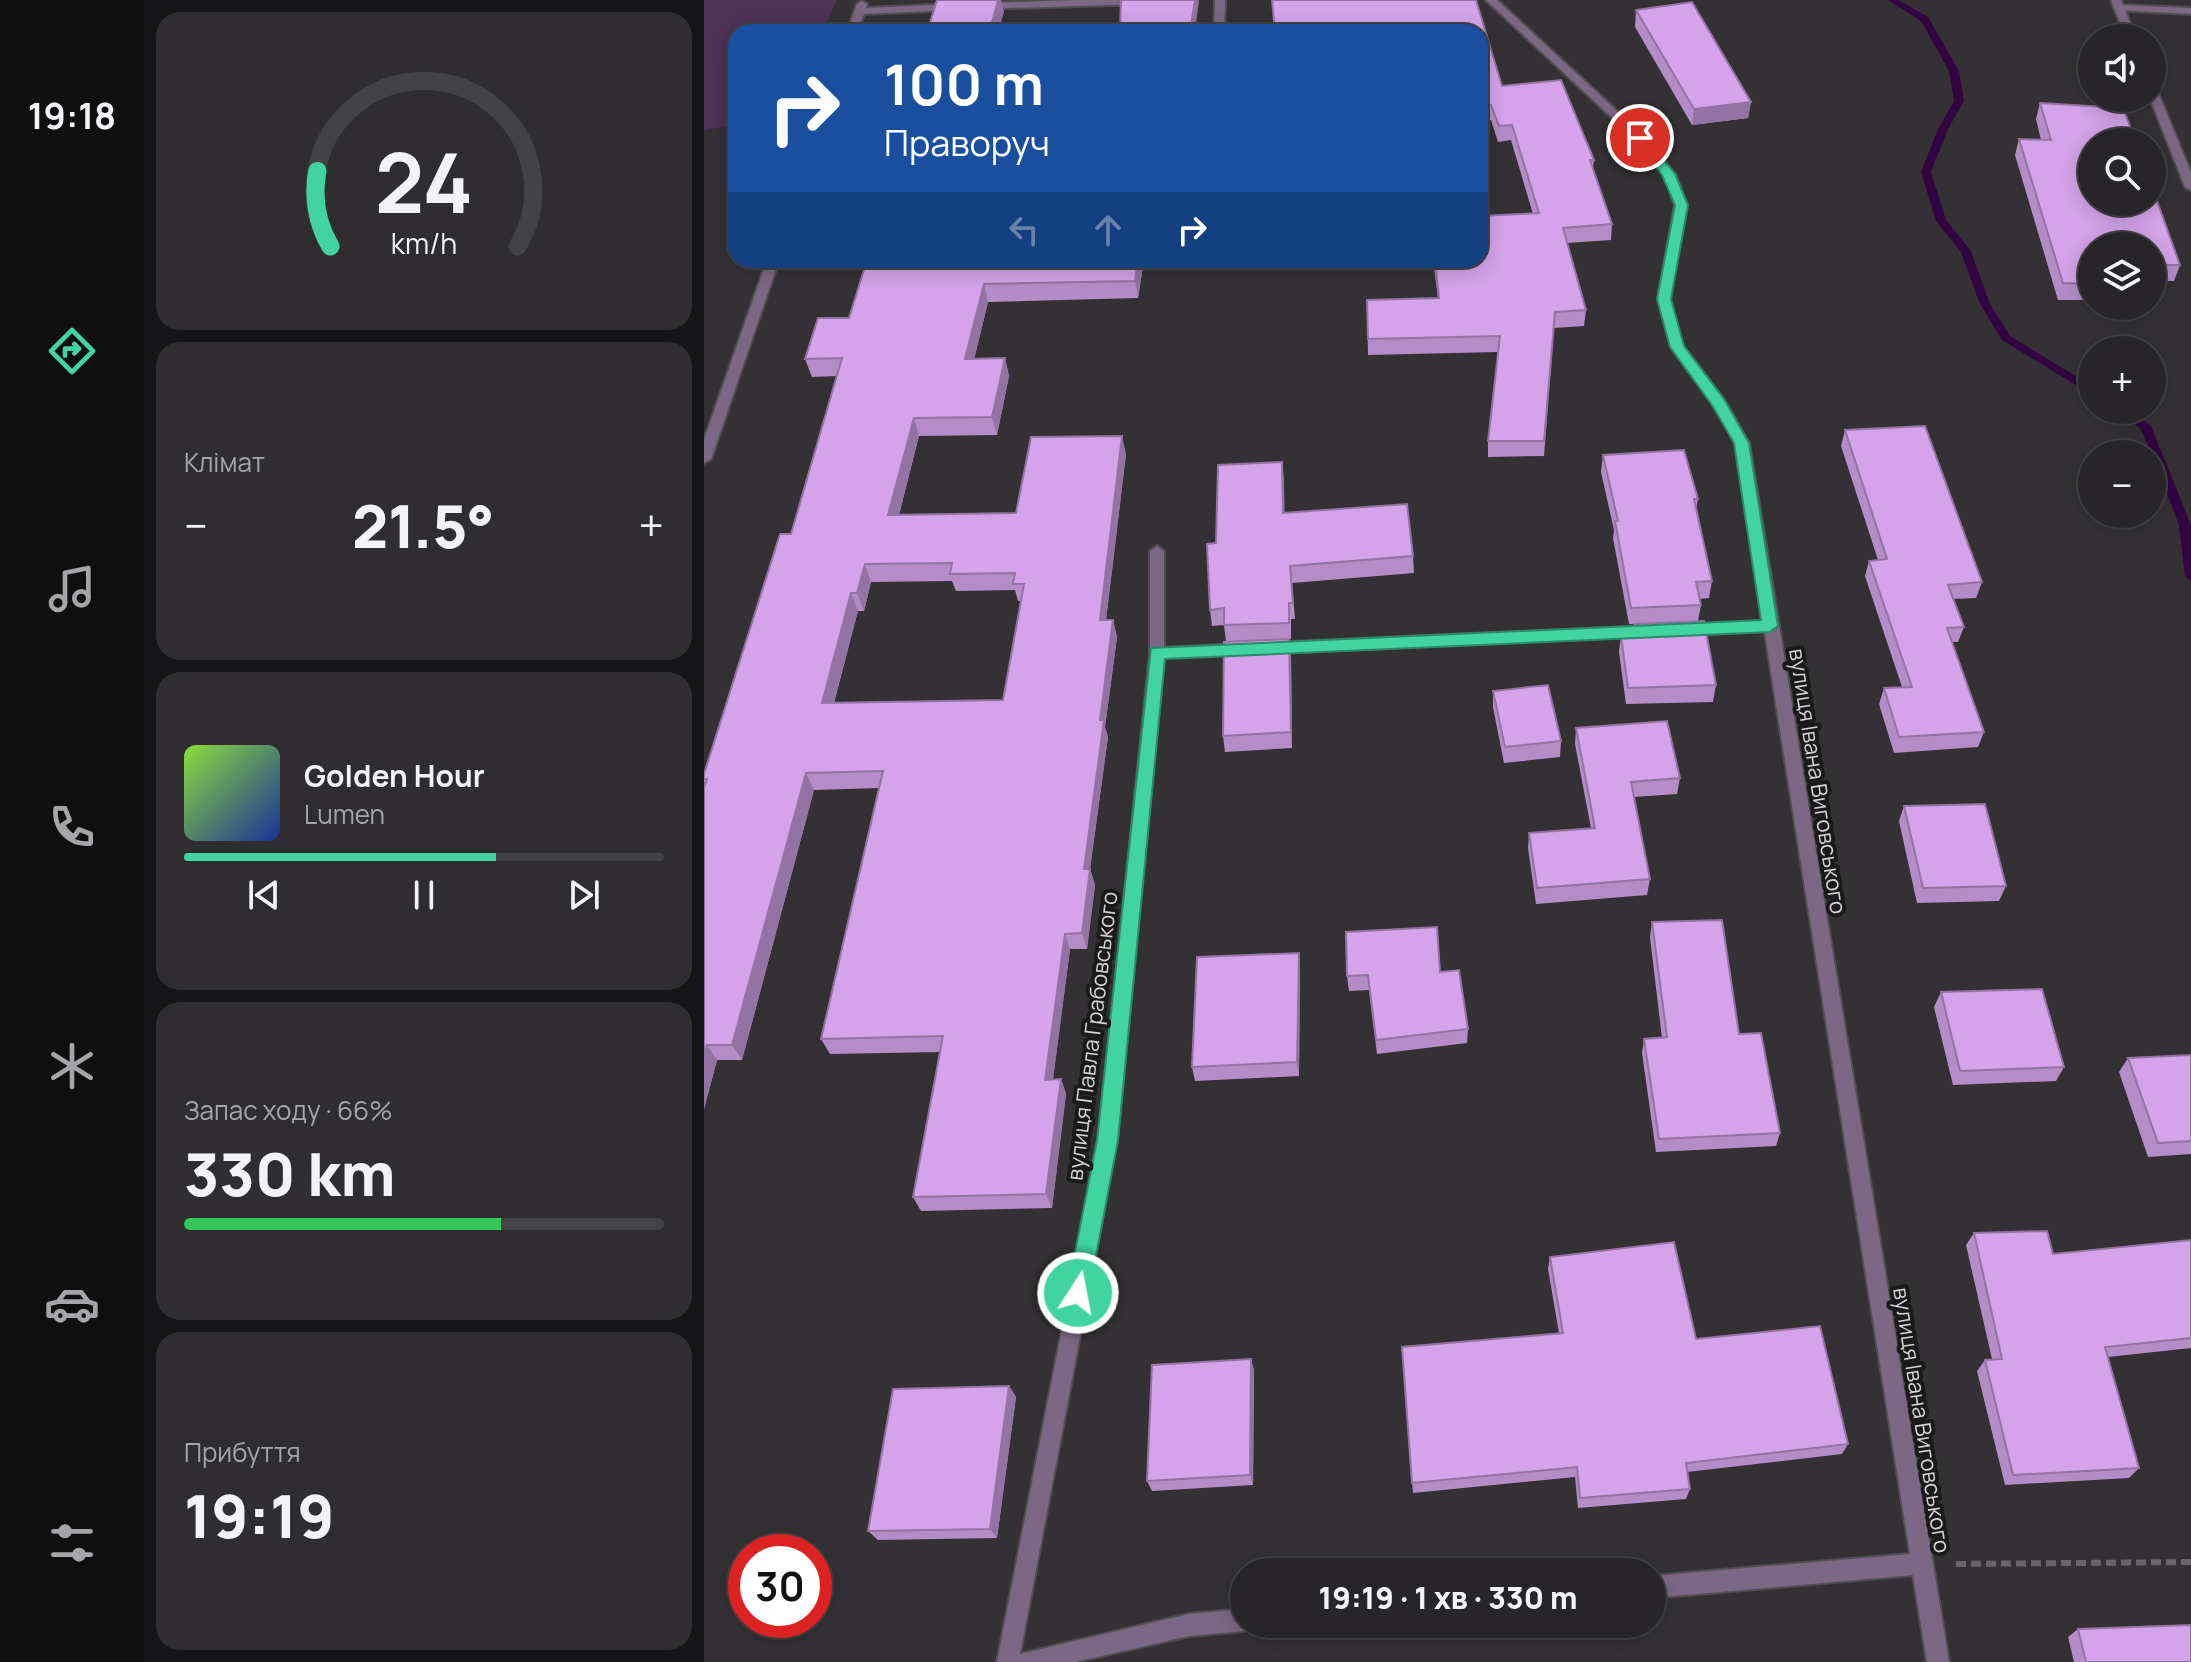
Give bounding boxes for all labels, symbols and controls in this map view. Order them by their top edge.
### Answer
map controls [2078,24,2166,528]
button: sound [2078,24,2166,112]
text: 100 m [884,45,1044,122]
icon: right [752,56,856,160]
text: 19:18 [28,91,116,140]
pin [1606,104,1674,172]
icon: arrive [1618,116,1662,160]
text: Праворуч [884,118,1050,167]
text: 24 [375,124,473,238]
button: search [2078,128,2166,216]
icon: left [1002,208,1046,252]
icon: ahead [1086,208,1130,252]
icon: right [1170,208,1214,252]
text: km/h [391,224,457,263]
button: layers [2078,232,2166,320]
icon: directions [44,323,100,379]
button: + [2078,336,2166,424]
button: − [2078,440,2166,528]
text: Клімат [184,444,265,480]
text: 21.5° [352,484,495,566]
text: − [184,495,208,555]
text: + [639,495,664,555]
icon: music [44,561,100,617]
street label: вулиця Івана Виговського [1782,646,1854,916]
text: Golden Hour [304,755,485,796]
text: Lumen [304,796,385,832]
icon: phone [44,799,100,855]
icon: previous [242,873,286,917]
icon: pause [402,873,446,917]
icon: next [562,873,606,917]
street label: вулиця Павла Грабовського [1059,890,1125,1182]
icon: climate [44,1038,100,1094]
text: Запас ходу · 66% [184,1092,393,1128]
text: 330 km [184,1132,395,1214]
position arrow [1036,1251,1120,1335]
icon: car [44,1276,100,1332]
street label: вулиця Івана Виговського [1886,1285,1958,1555]
text: Прибуття [184,1434,301,1470]
text: 19:19 [184,1474,335,1556]
icon: filters [44,1515,100,1571]
speed limit sign: 30 [728,1534,832,1638]
text: 19:19 · 1 хв · 330 m [1319,1577,1577,1618]

